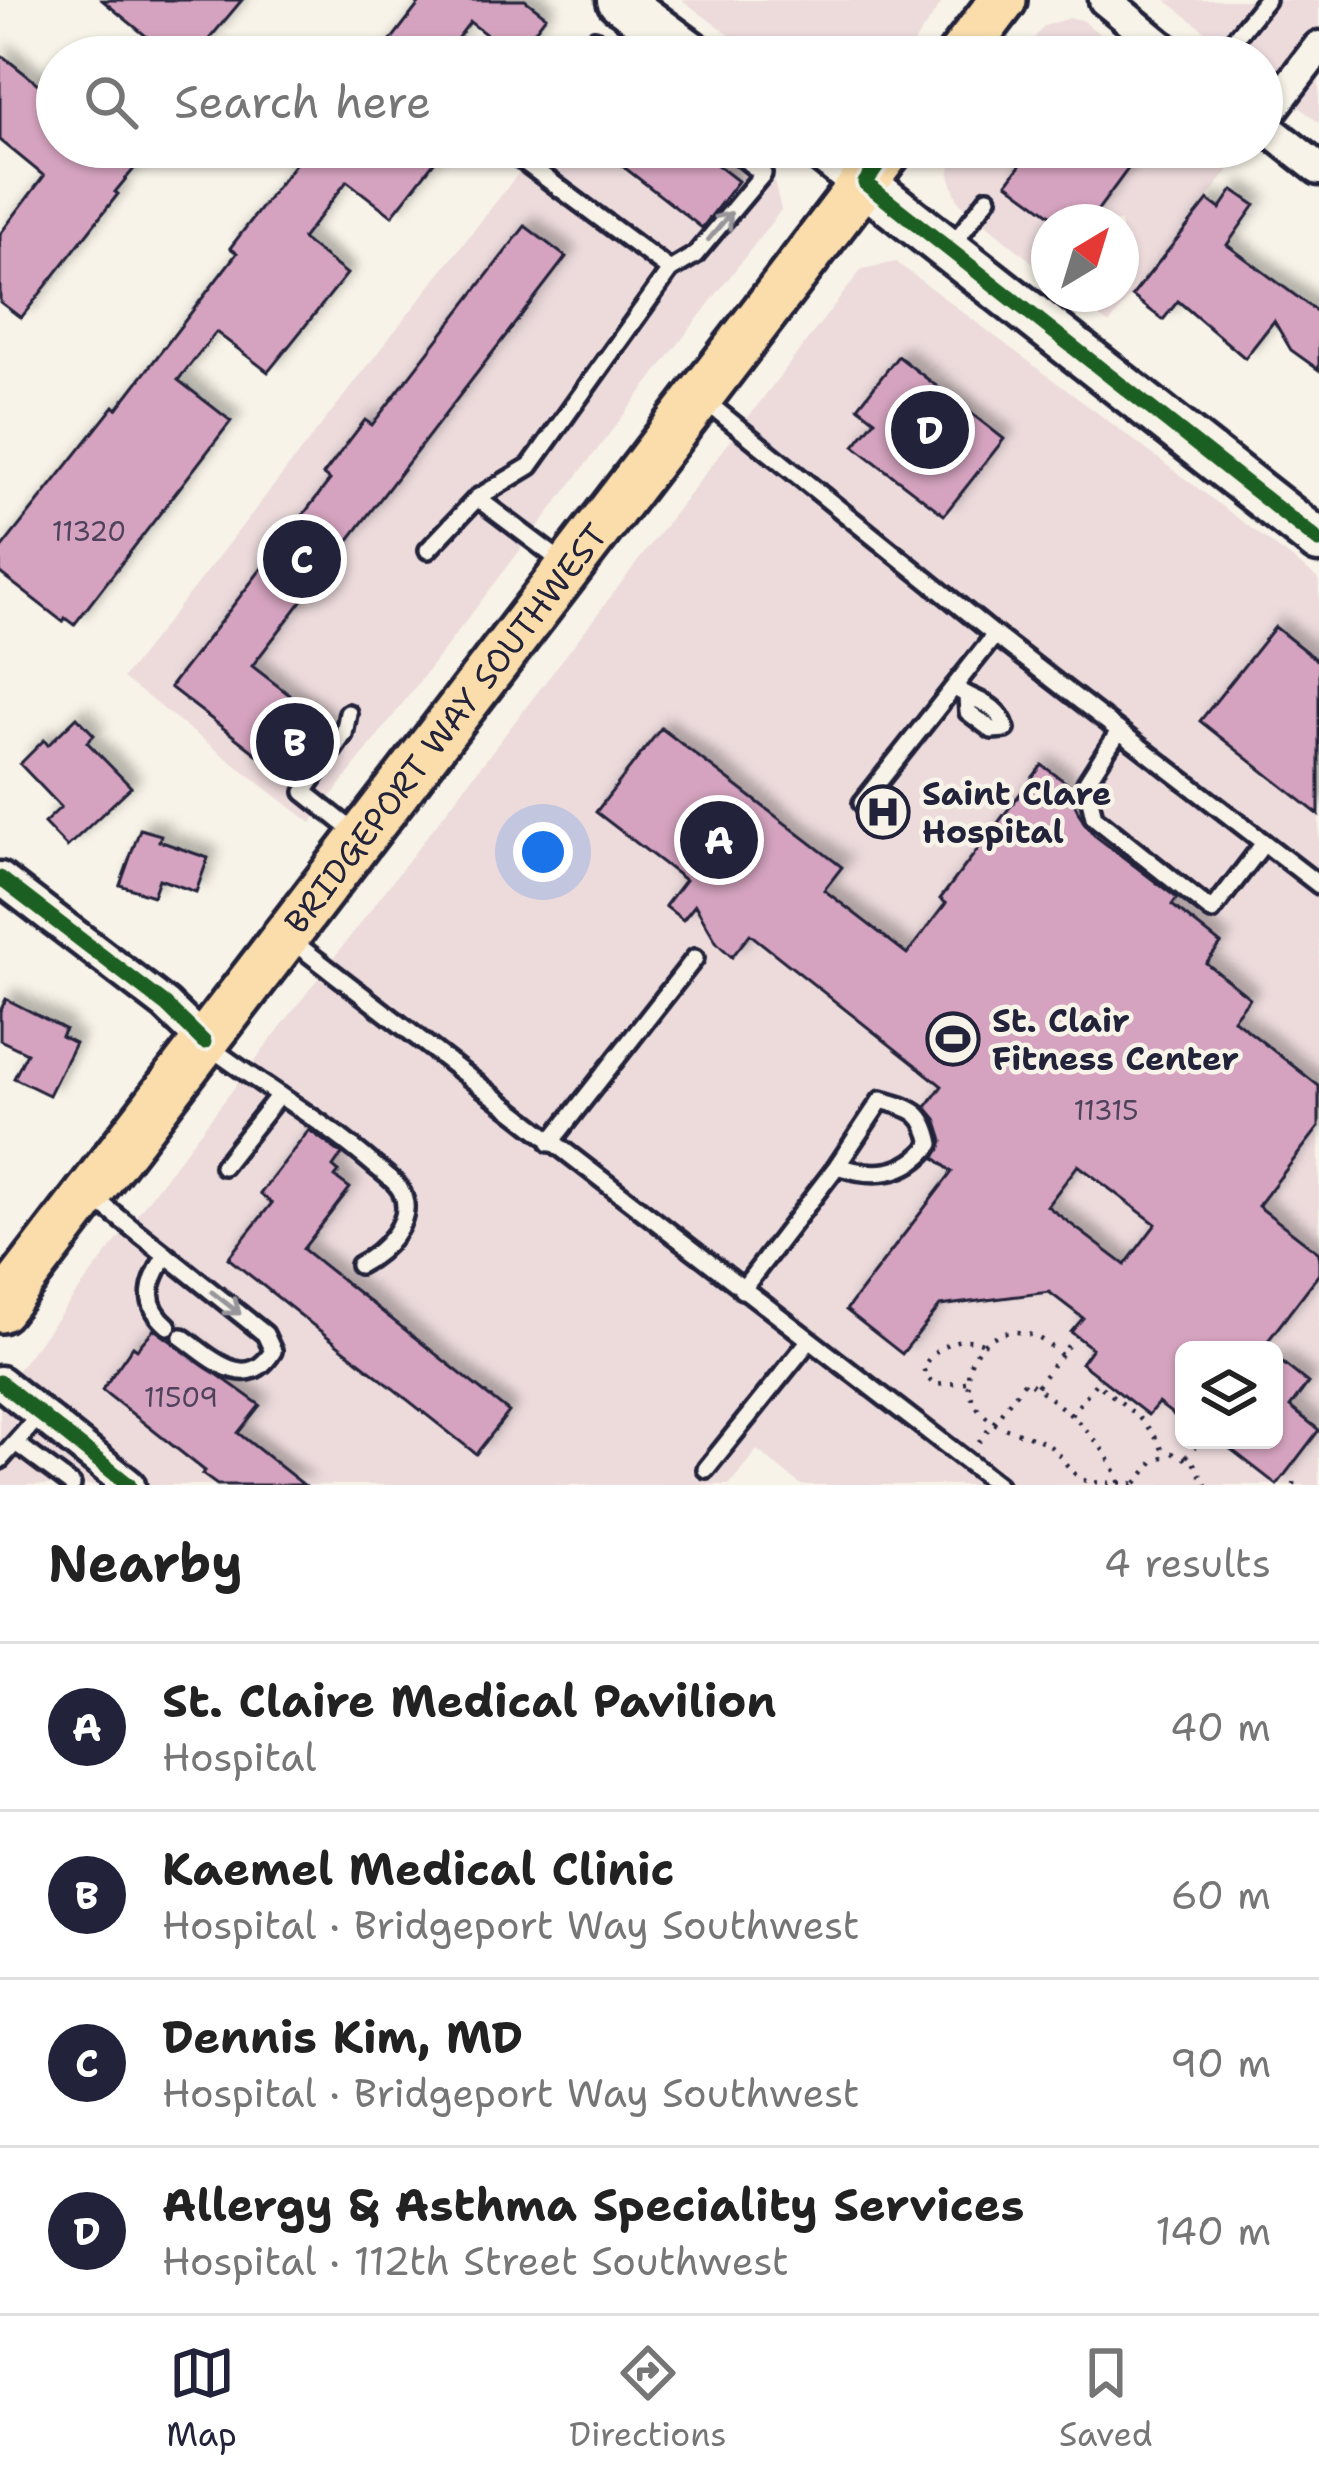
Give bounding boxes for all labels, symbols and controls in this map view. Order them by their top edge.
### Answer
search box [36,36,1283,168]
icon: search [78,69,144,135]
text: Search here [174,72,431,132]
north arrow [1031,204,1139,312]
one-way arrow [705,211,733,242]
pin: D [891,385,969,475]
house number: 11320 [52,513,126,550]
pin: C [263,514,341,604]
street label: BRIDGEPORT WAY SOUTHWEST [275,517,617,939]
pin: B [256,697,334,787]
place label: Saint Clare Hospital [922,771,1112,854]
hospital icon: Saint Clare Hospital [855,784,911,840]
pin: A [680,795,758,885]
your location [513,822,573,882]
place label: St. Clair Fitness Center [992,998,1239,1081]
sports icon: St. Clair Fitness Center [925,1011,981,1067]
house number: 11315 [1073,1092,1139,1129]
one-way arrow [210,1289,242,1316]
map controls [1175,1341,1283,1449]
button: layers [1175,1341,1283,1449]
house number: 11509 [144,1379,218,1416]
text: Nearby [48,1529,243,1597]
text: 4 results [1104,1537,1271,1589]
text: St. Claire Medical Pavilion [162,1671,777,1731]
text: A [72,1701,102,1753]
text: 40 m [1170,1701,1271,1753]
text: Hospital [162,1731,316,1783]
text: Kaemel Medical Clinic [162,1839,675,1899]
text: B [75,1869,99,1921]
text: 60 m [1171,1869,1271,1921]
text: Hospital · Bridgeport Way Southwest [162,1899,860,1951]
text: Dennis Kim, MD [162,2007,523,2067]
text: C [75,2037,99,2089]
text: 90 m [1170,2037,1271,2089]
text: Hospital · Bridgeport Way Southwest [162,2067,860,2119]
text: Allergy & Asthma Speciality Services [162,2175,1025,2235]
text: D [73,2205,101,2257]
text: 140 m [1155,2205,1271,2257]
text: Hospital · 112th Street Southwest [162,2235,789,2287]
tab: Map [166,2340,237,2457]
tab: Directions [569,2340,727,2457]
tab: Saved [1059,2340,1153,2457]

